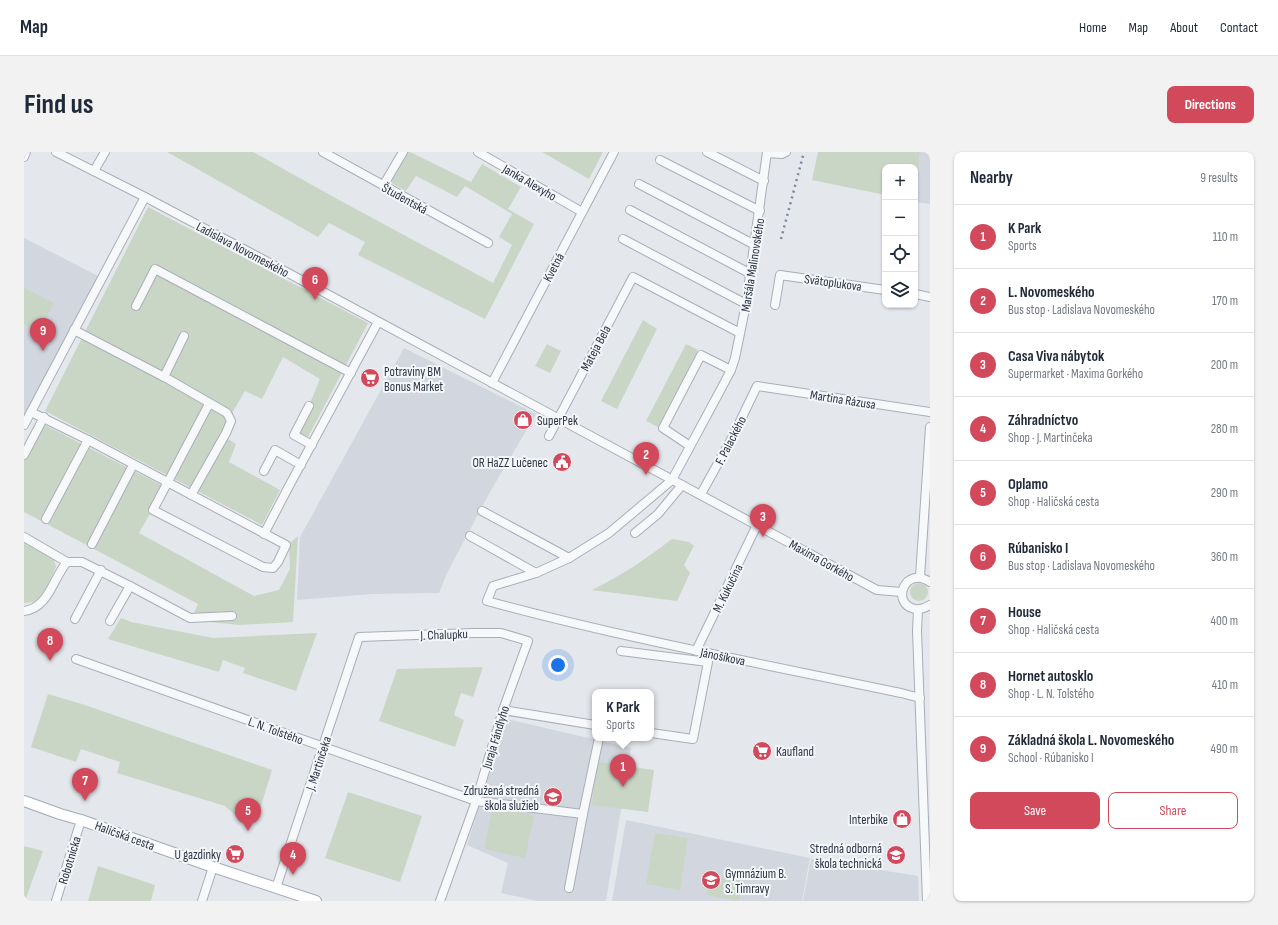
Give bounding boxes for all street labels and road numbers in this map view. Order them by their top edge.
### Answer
street label: Janka Alexyho [499,161,559,205]
street label: Študentská [379,179,431,218]
street label: Maršála Malinovského [738,217,768,313]
street label: Ladislava Novomeského [193,219,292,281]
street label: Kvetná [540,250,568,285]
street label: Svätoplukova [803,271,863,295]
street label: Mateja Bela [577,323,615,374]
street label: Martina Rázusa [809,387,877,413]
street label: F. Palackého [712,413,750,467]
street label: Maxima Gorkého [786,536,857,585]
street label: M. Kukučína [709,562,746,615]
street label: J. Chalupku [419,626,468,644]
street label: Jánošíkova [698,644,747,670]
street label: Juraja Fándlyho [478,704,513,772]
street label: L. N. Tolstého [246,714,305,748]
street label: J. Martinčeka [302,734,335,793]
street label: Haličská cesta [93,818,157,854]
street label: Robotnícka [55,834,85,886]

